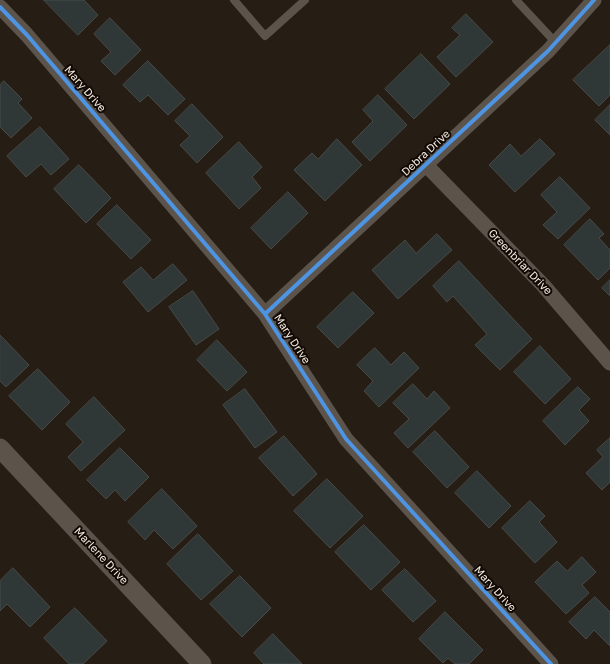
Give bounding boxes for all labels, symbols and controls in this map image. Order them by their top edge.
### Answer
street label: Mary Drive [61,63,109,115]
street label: Debra Drive [399,127,453,179]
street label: Greenbriar Drive [485,226,555,298]
street label: Mary Drive [271,312,313,366]
street label: Marlene Drive [71,525,131,587]
street label: Mary Drive [471,564,519,614]

